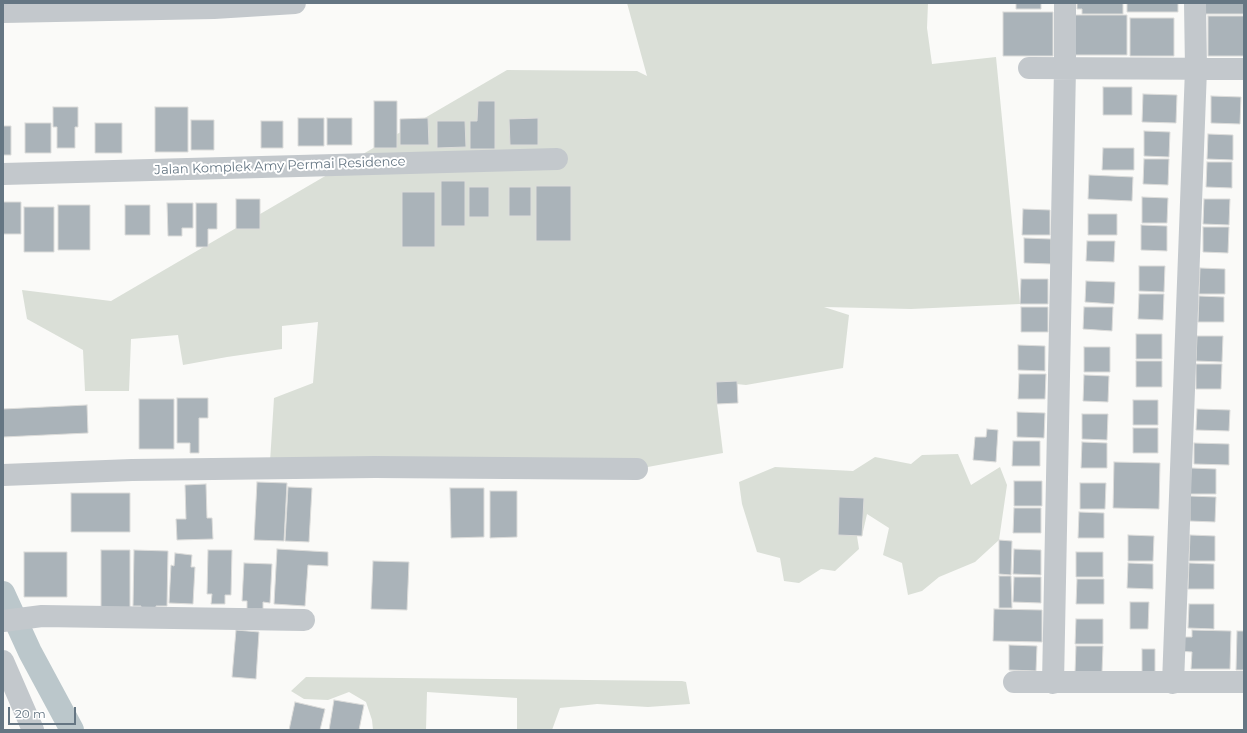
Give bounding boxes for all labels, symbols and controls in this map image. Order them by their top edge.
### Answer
street label: Jalan Komplek Amy Permai Residence [154,154,406,178]
scale bar [10,699,78,725]
text: 20 m [15,706,46,721]

